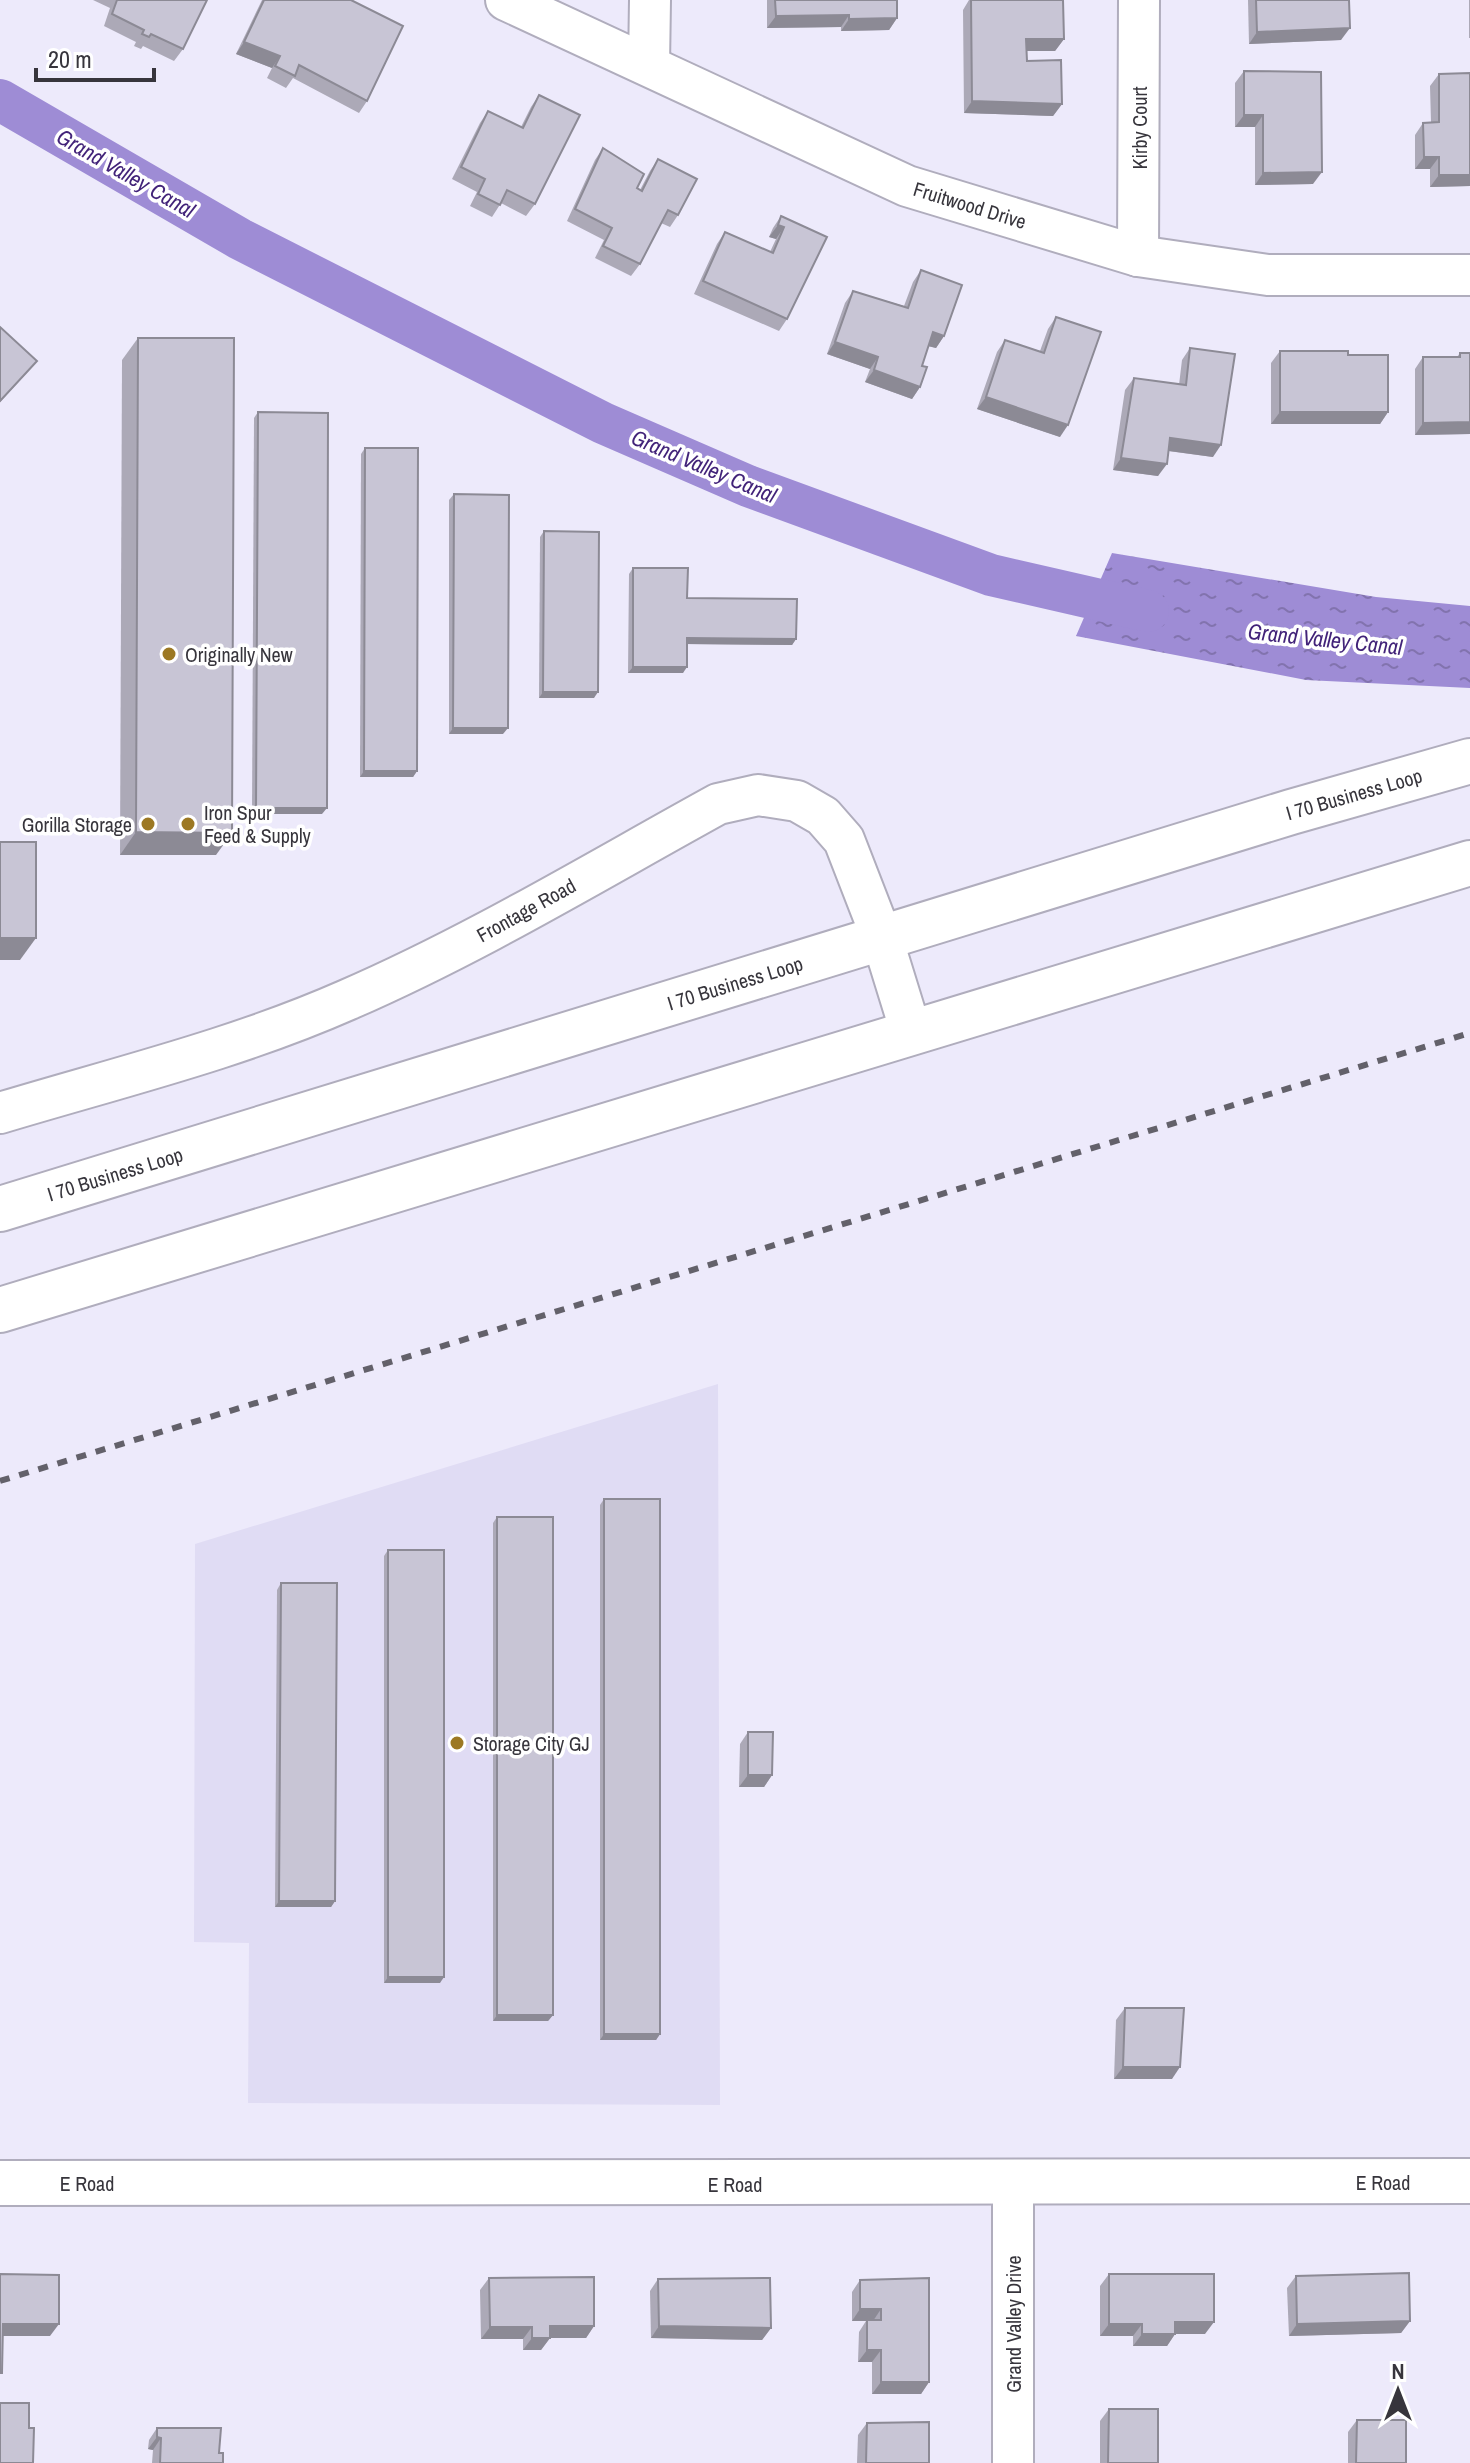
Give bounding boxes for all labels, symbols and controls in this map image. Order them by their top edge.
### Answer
scale bar [36,32,154,82]
text: 20 m [48,43,92,75]
street label: Kirby Court [1126,86,1153,169]
water label: Grand Valley Canal [51,121,201,225]
street label: Fruitwood Drive [910,175,1030,235]
water label: Grand Valley Canal [627,422,782,510]
water label: Grand Valley Canal [1246,616,1405,662]
place label: Originally New [185,641,293,668]
marker: Originally New [160,645,178,663]
street label: I 70 Business Loop [1283,762,1425,826]
place label: Iron Spur Feed & Supply [204,799,312,849]
place label: Gorilla Storage [22,811,132,838]
marker: Gorilla Storage [139,815,157,833]
marker: Iron Spur Feed & Supply [179,815,197,833]
street label: Frontage Road [472,872,580,948]
street label: I 70 Business Loop [664,950,806,1016]
street label: I 70 Business Loop [44,1141,186,1207]
place label: Storage City GJ [473,1730,590,1757]
marker: Storage City GJ [448,1734,466,1752]
street label: E Road [1356,2169,1410,2196]
street label: E Road [60,2170,114,2197]
street label: E Road [708,2171,762,2198]
street label: Grand Valley Drive [1000,2255,1027,2393]
north arrow [1358,2351,1438,2431]
text: N [1391,2356,1405,2386]

